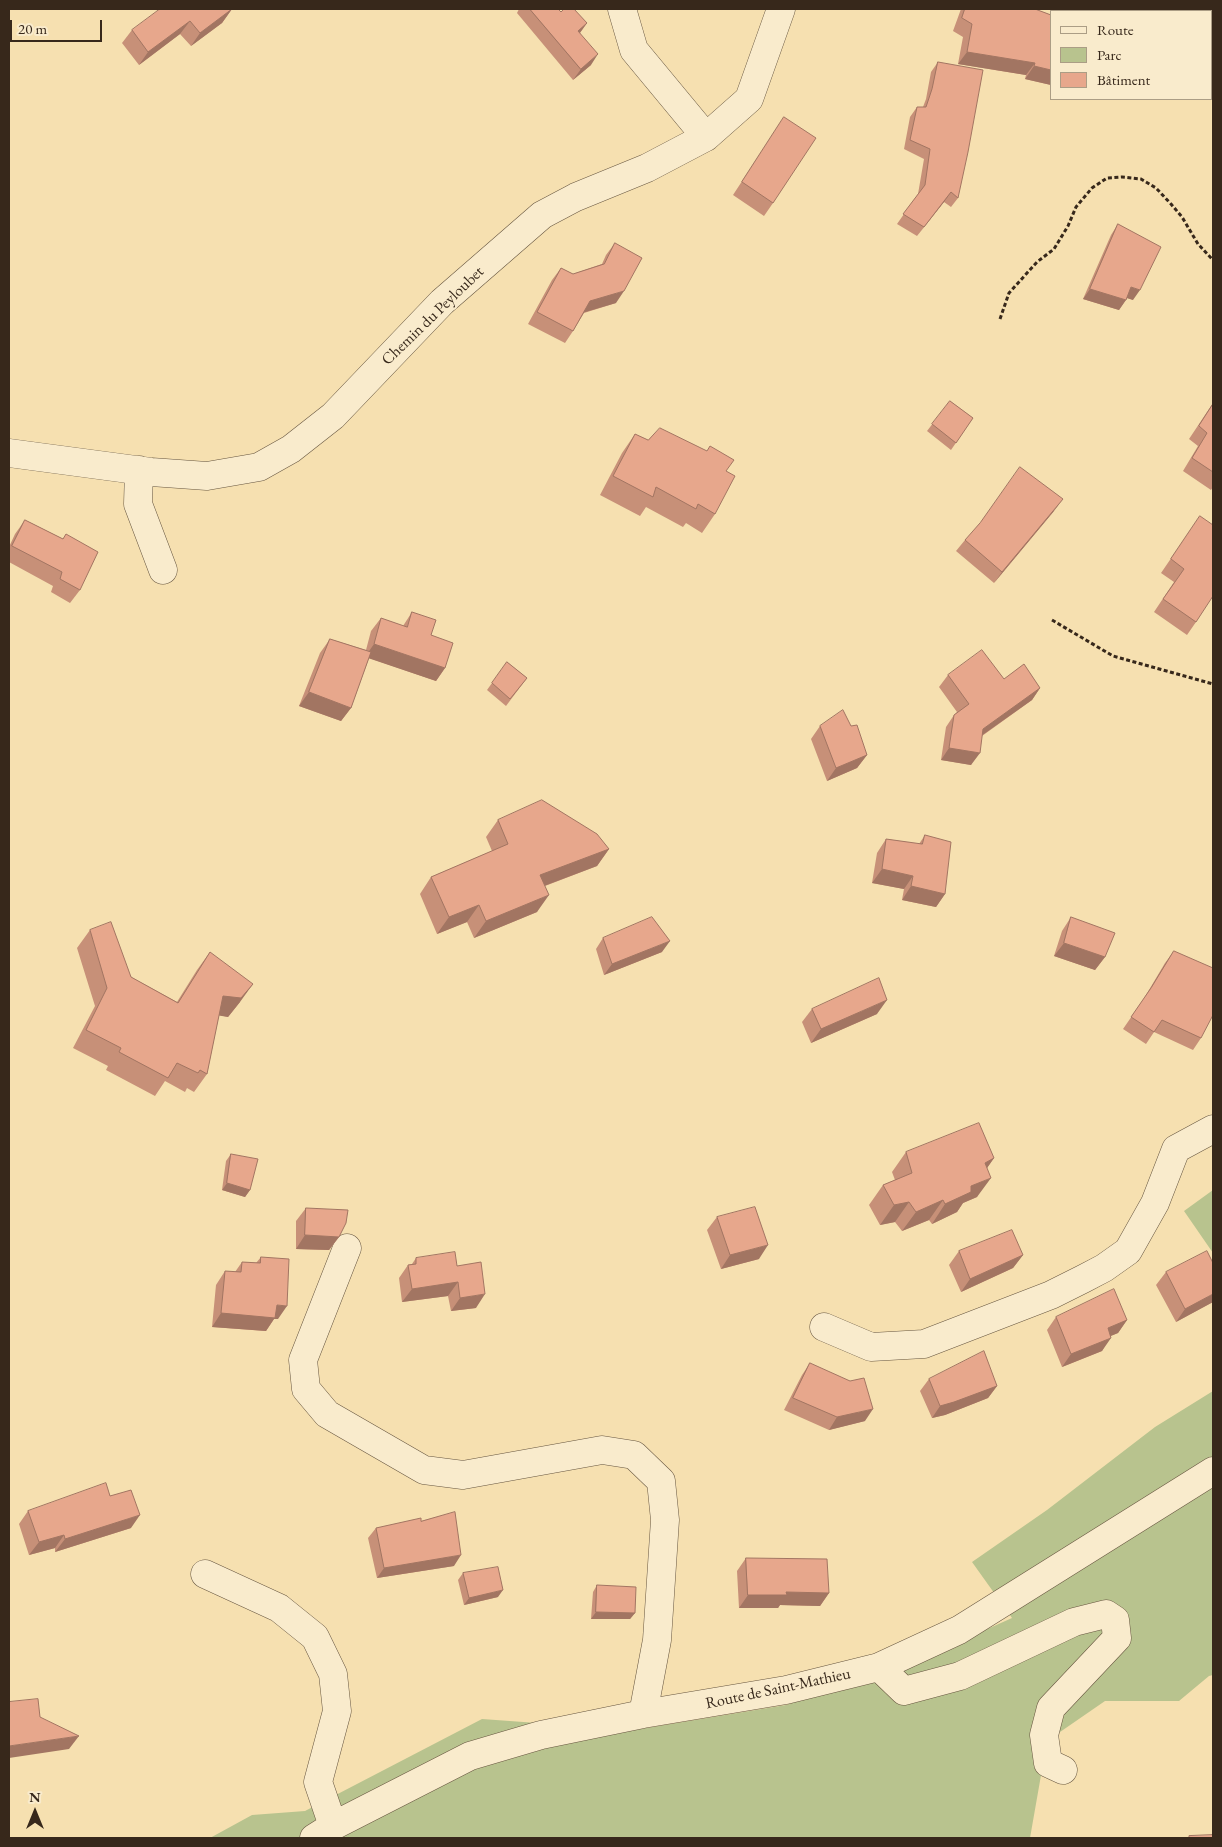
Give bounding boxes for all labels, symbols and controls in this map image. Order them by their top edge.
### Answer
scale bar [12,10,105,42]
legend [1050,10,1212,100]
text: 20 m [18,19,47,38]
text: Route [1097,20,1134,39]
text: Parc [1097,45,1122,64]
text: Bâtiment [1097,70,1150,89]
street label: Chemin du Peyloubet [378,262,488,370]
street label: Route de Saint-Mathieu [704,1664,852,1714]
north arrow [10,1787,60,1837]
text: N [29,1788,41,1806]

